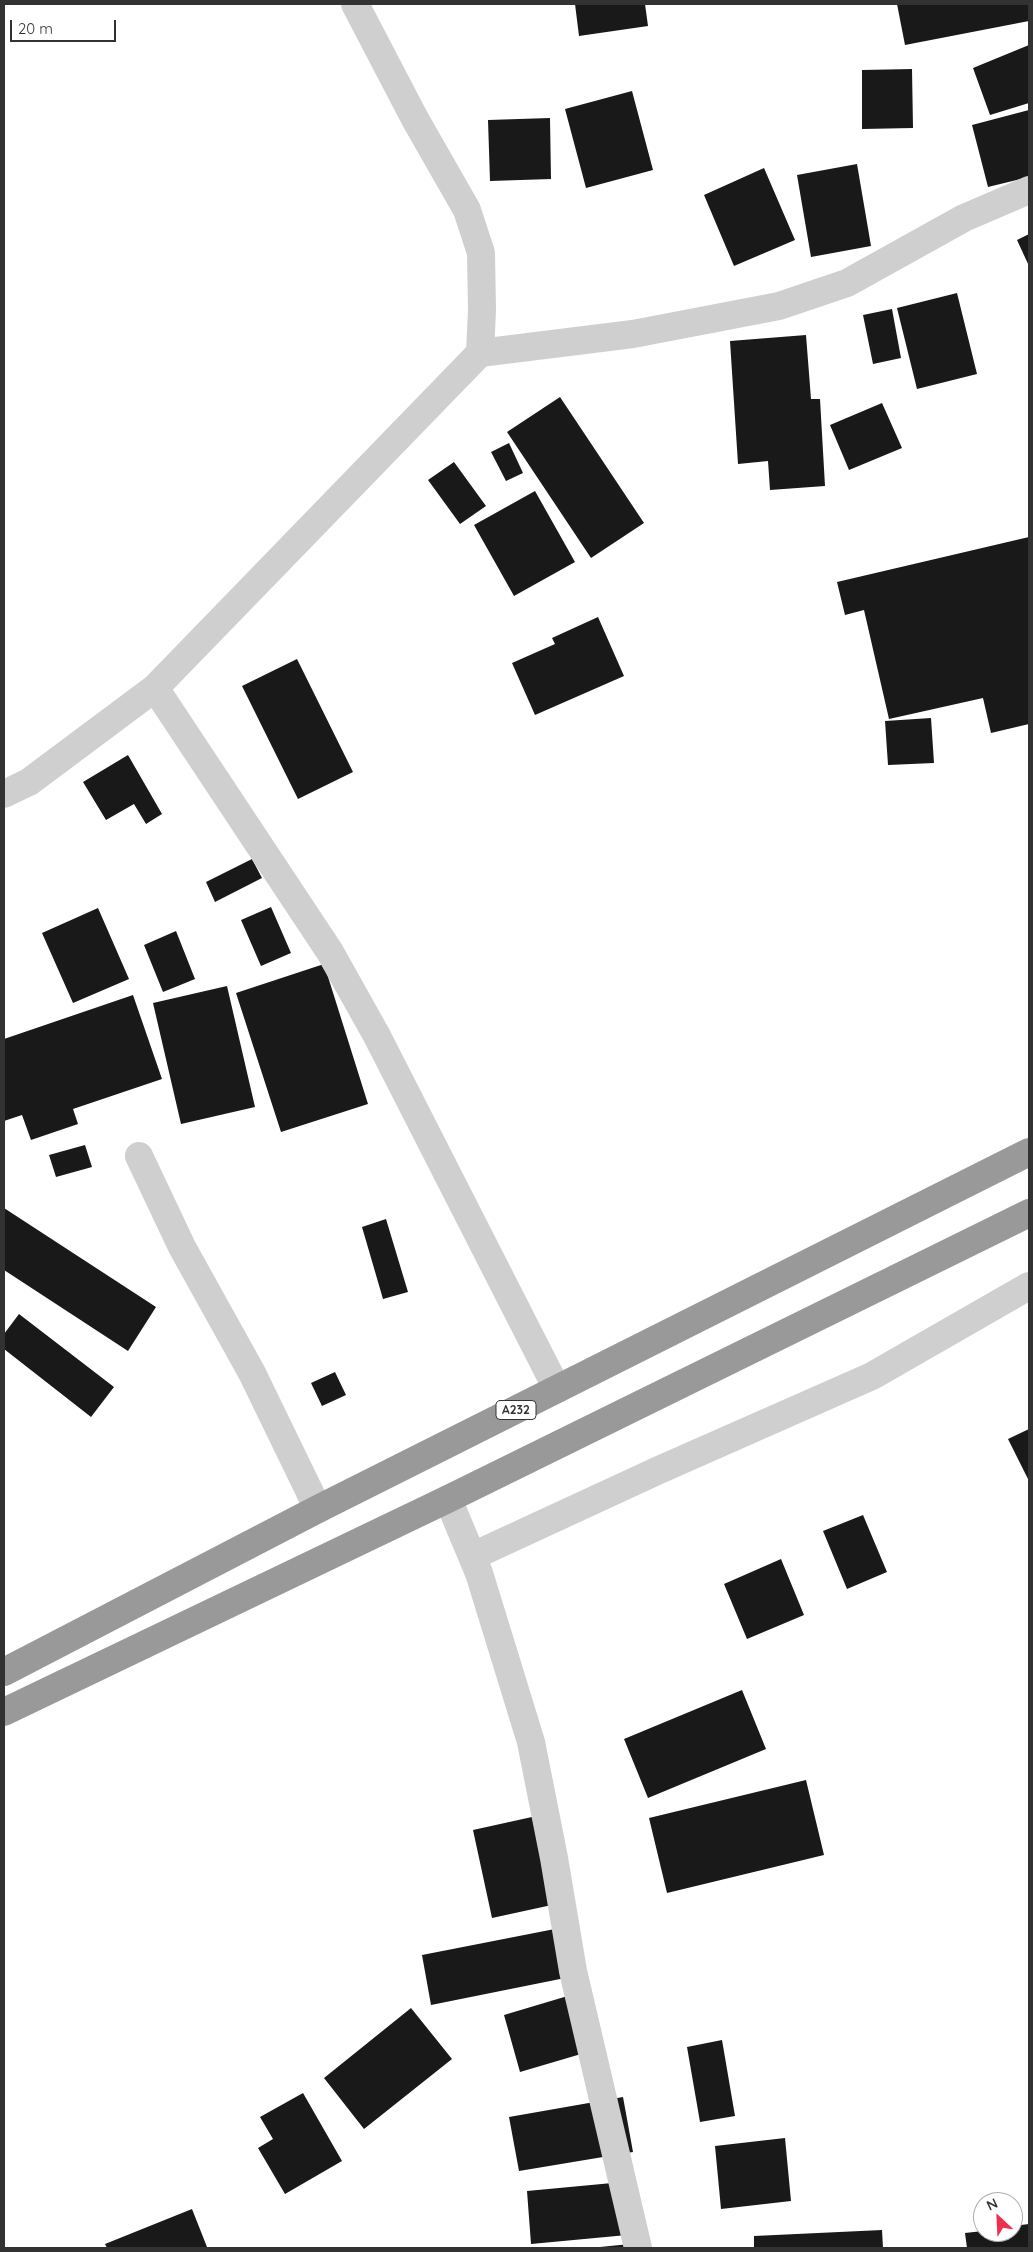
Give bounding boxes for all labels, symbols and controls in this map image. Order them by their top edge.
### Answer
scale bar [12,10,119,42]
text: 20 m [18,19,53,38]
road number: A232 [496,1400,536,1420]
north arrow [973,2192,1023,2242]
text: N [984,2194,1001,2215]

